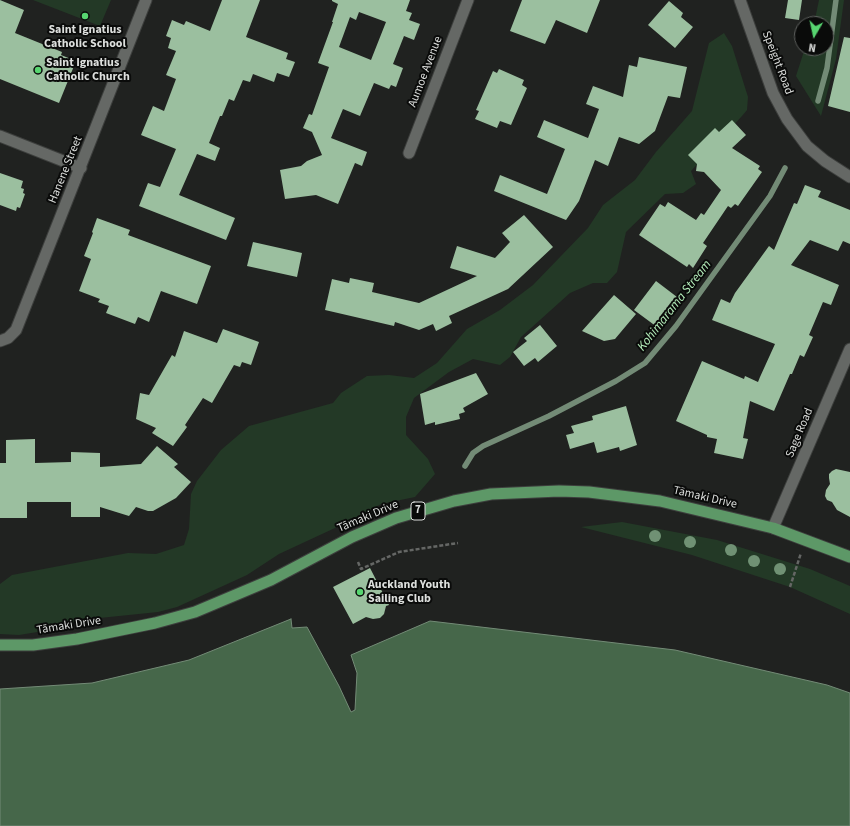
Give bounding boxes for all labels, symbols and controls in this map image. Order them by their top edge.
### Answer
marker: Saint Ignatius Catholic School [80,11,90,21]
north arrow [794,16,834,56]
place label: Saint Ignatius Catholic School [44,23,126,51]
street label: Speight Road [758,29,796,97]
street label: Aumoe Avenue [406,35,446,109]
text: N [807,39,817,55]
place label: Saint Ignatius Catholic Church [46,56,130,84]
marker: Saint Ignatius Catholic Church [33,65,43,75]
street label: Hanene Street [46,134,86,206]
water label: Kohimarama Stream [635,257,715,355]
street label: Sage Road [783,406,817,460]
street label: Tāmaki Drive [672,484,738,512]
street label: Tāmaki Drive [335,498,401,536]
road number: 7 [411,502,425,520]
place label: Auckland Youth Sailing Club [368,578,450,606]
marker: Auckland Youth Sailing Club [355,587,365,597]
street label: Tāmaki Drive [36,614,102,638]

